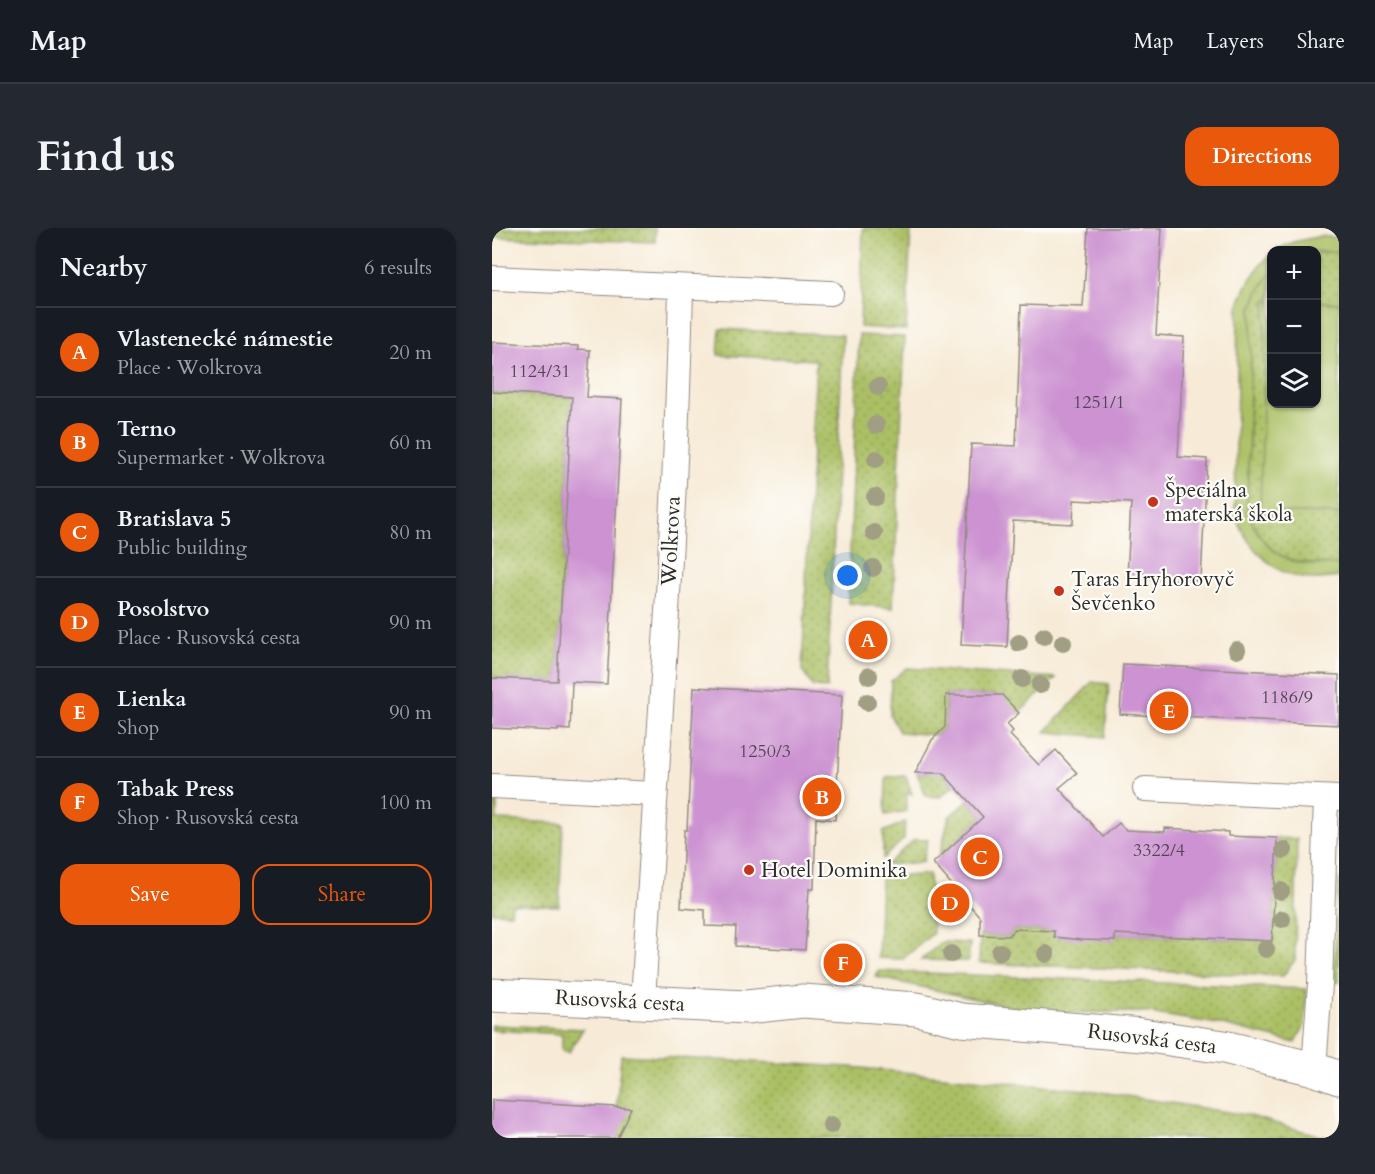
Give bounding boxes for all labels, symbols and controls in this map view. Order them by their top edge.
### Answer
text: Map [30,22,87,60]
text: Map [1134,27,1174,56]
text: Layers [1207,27,1264,56]
text: Share [1297,27,1345,56]
button: Directions [1185,127,1339,186]
text: Find us [36,128,176,185]
map controls [1267,246,1321,408]
button: + [1267,246,1321,300]
text: Nearby [60,250,148,285]
text: 6 results [364,254,432,281]
button: − [1267,300,1321,354]
text: Vlastenecké námestie [117,324,333,354]
text: A [72,339,87,366]
text: 20 m [389,339,432,366]
text: Place · Wolkrova [117,354,262,381]
button: layers [1267,354,1321,408]
house number: 1124/31 [509,359,571,384]
house number: 1251/1 [1073,390,1125,415]
text: Terno [117,414,176,444]
text: B [72,429,87,456]
text: 60 m [389,429,432,456]
text: Supermarket · Wolkrova [117,444,325,471]
place label: Špeciálna materská škola [1165,475,1293,529]
street label: Wolkrova [654,495,688,588]
marker: Špeciálna materská škola [1146,495,1160,509]
text: Bratislava 5 [117,504,231,534]
text: C [72,519,87,546]
text: 80 m [389,519,432,546]
text: Public building [117,534,247,561]
your location [833,561,862,590]
place label: Taras Hryhorovyč Ševčenko [1071,565,1234,618]
marker: Taras Hryhorovyč Ševčenko [1052,584,1066,598]
text: Posolstvo [117,594,209,624]
text: D [71,609,88,636]
text: 90 m [389,609,432,636]
pin: A [848,618,887,662]
text: Place · Rusovská cesta [117,624,300,651]
text: Lienka [117,684,186,714]
house number: 1186/9 [1261,685,1313,710]
pin: E [1150,688,1188,734]
text: E [73,699,86,726]
text: 90 m [389,699,432,726]
text: Shop [117,714,159,741]
house number: 1250/3 [739,739,791,764]
text: Tabak Press [117,774,234,804]
pin: B [802,774,842,820]
text: F [74,789,85,816]
text: 100 m [379,789,432,816]
text: Shop · Rusovská cesta [117,804,299,831]
pin: C [960,834,1000,880]
house number: 3322/4 [1133,838,1185,863]
place label: Hotel Dominika [761,856,907,885]
marker: Hotel Dominika [742,863,756,877]
button: Save [60,864,240,925]
button: Share [252,864,432,925]
pin: D [930,880,970,926]
pin: F [824,940,862,986]
street label: Rusovská cesta [554,983,686,1019]
street label: Rusovská cesta [1086,1017,1218,1061]

